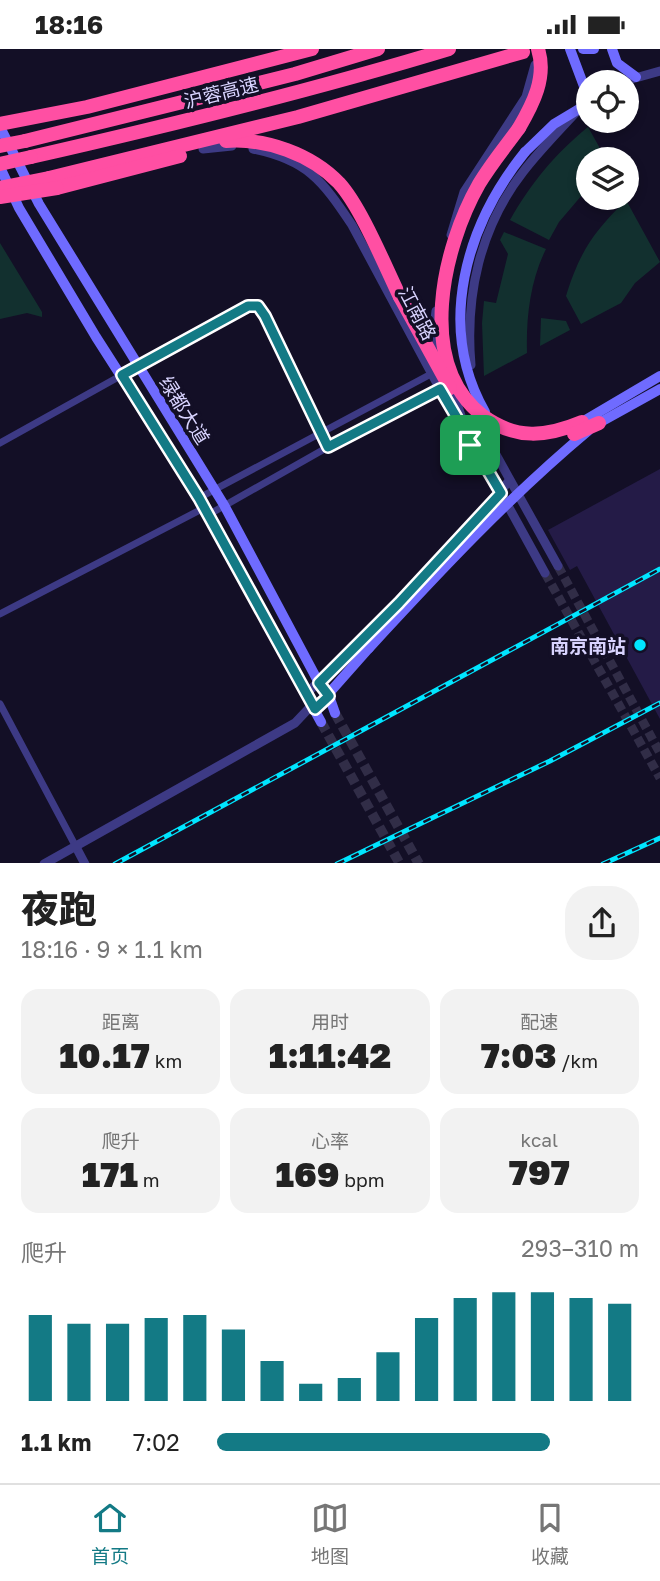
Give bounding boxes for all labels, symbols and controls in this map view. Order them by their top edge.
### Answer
text: 18:16 [35,9,103,40]
map controls [576,70,639,210]
button: locate [576,70,639,133]
street label: 沪蓉高速 [181,72,261,112]
button: layers [576,147,639,210]
street label: 江南路 [394,282,442,344]
street label: 绿都大道 [155,372,215,448]
pin [440,415,500,475]
icon: arrive [451,426,489,464]
place label: 南京南站 [550,634,626,657]
marker: 南京南站 [632,637,648,653]
text: 夜跑 [21,886,97,931]
button: share [565,886,639,960]
text: 18:16 · 9 × 1.1 km [21,935,203,963]
text: 距离 [102,1010,140,1033]
text: 用时 [311,1010,349,1033]
text: 配速 [520,1010,558,1033]
text: 10.17 [59,1034,150,1076]
text: 1:11:42 [269,1034,391,1076]
text: 7:03 [481,1034,557,1076]
text: km [150,1049,182,1072]
text: /km [557,1049,598,1072]
text: kcal [521,1128,558,1151]
text: 爬升 [102,1129,140,1152]
text: 心率 [311,1129,349,1152]
text: 797 [509,1151,570,1193]
text: 171 [82,1153,138,1195]
text: 169 [276,1153,340,1195]
text: m [138,1168,160,1191]
text: bpm [340,1168,384,1191]
text: 293–310 m [521,1234,639,1262]
text: 爬升 [21,1238,67,1266]
text: 1.1 km [21,1428,91,1456]
text: 7:02 [133,1428,180,1456]
tab: 首页 [91,1499,129,1568]
tab: 地图 [311,1499,349,1568]
tab: 收藏 [531,1499,569,1568]

